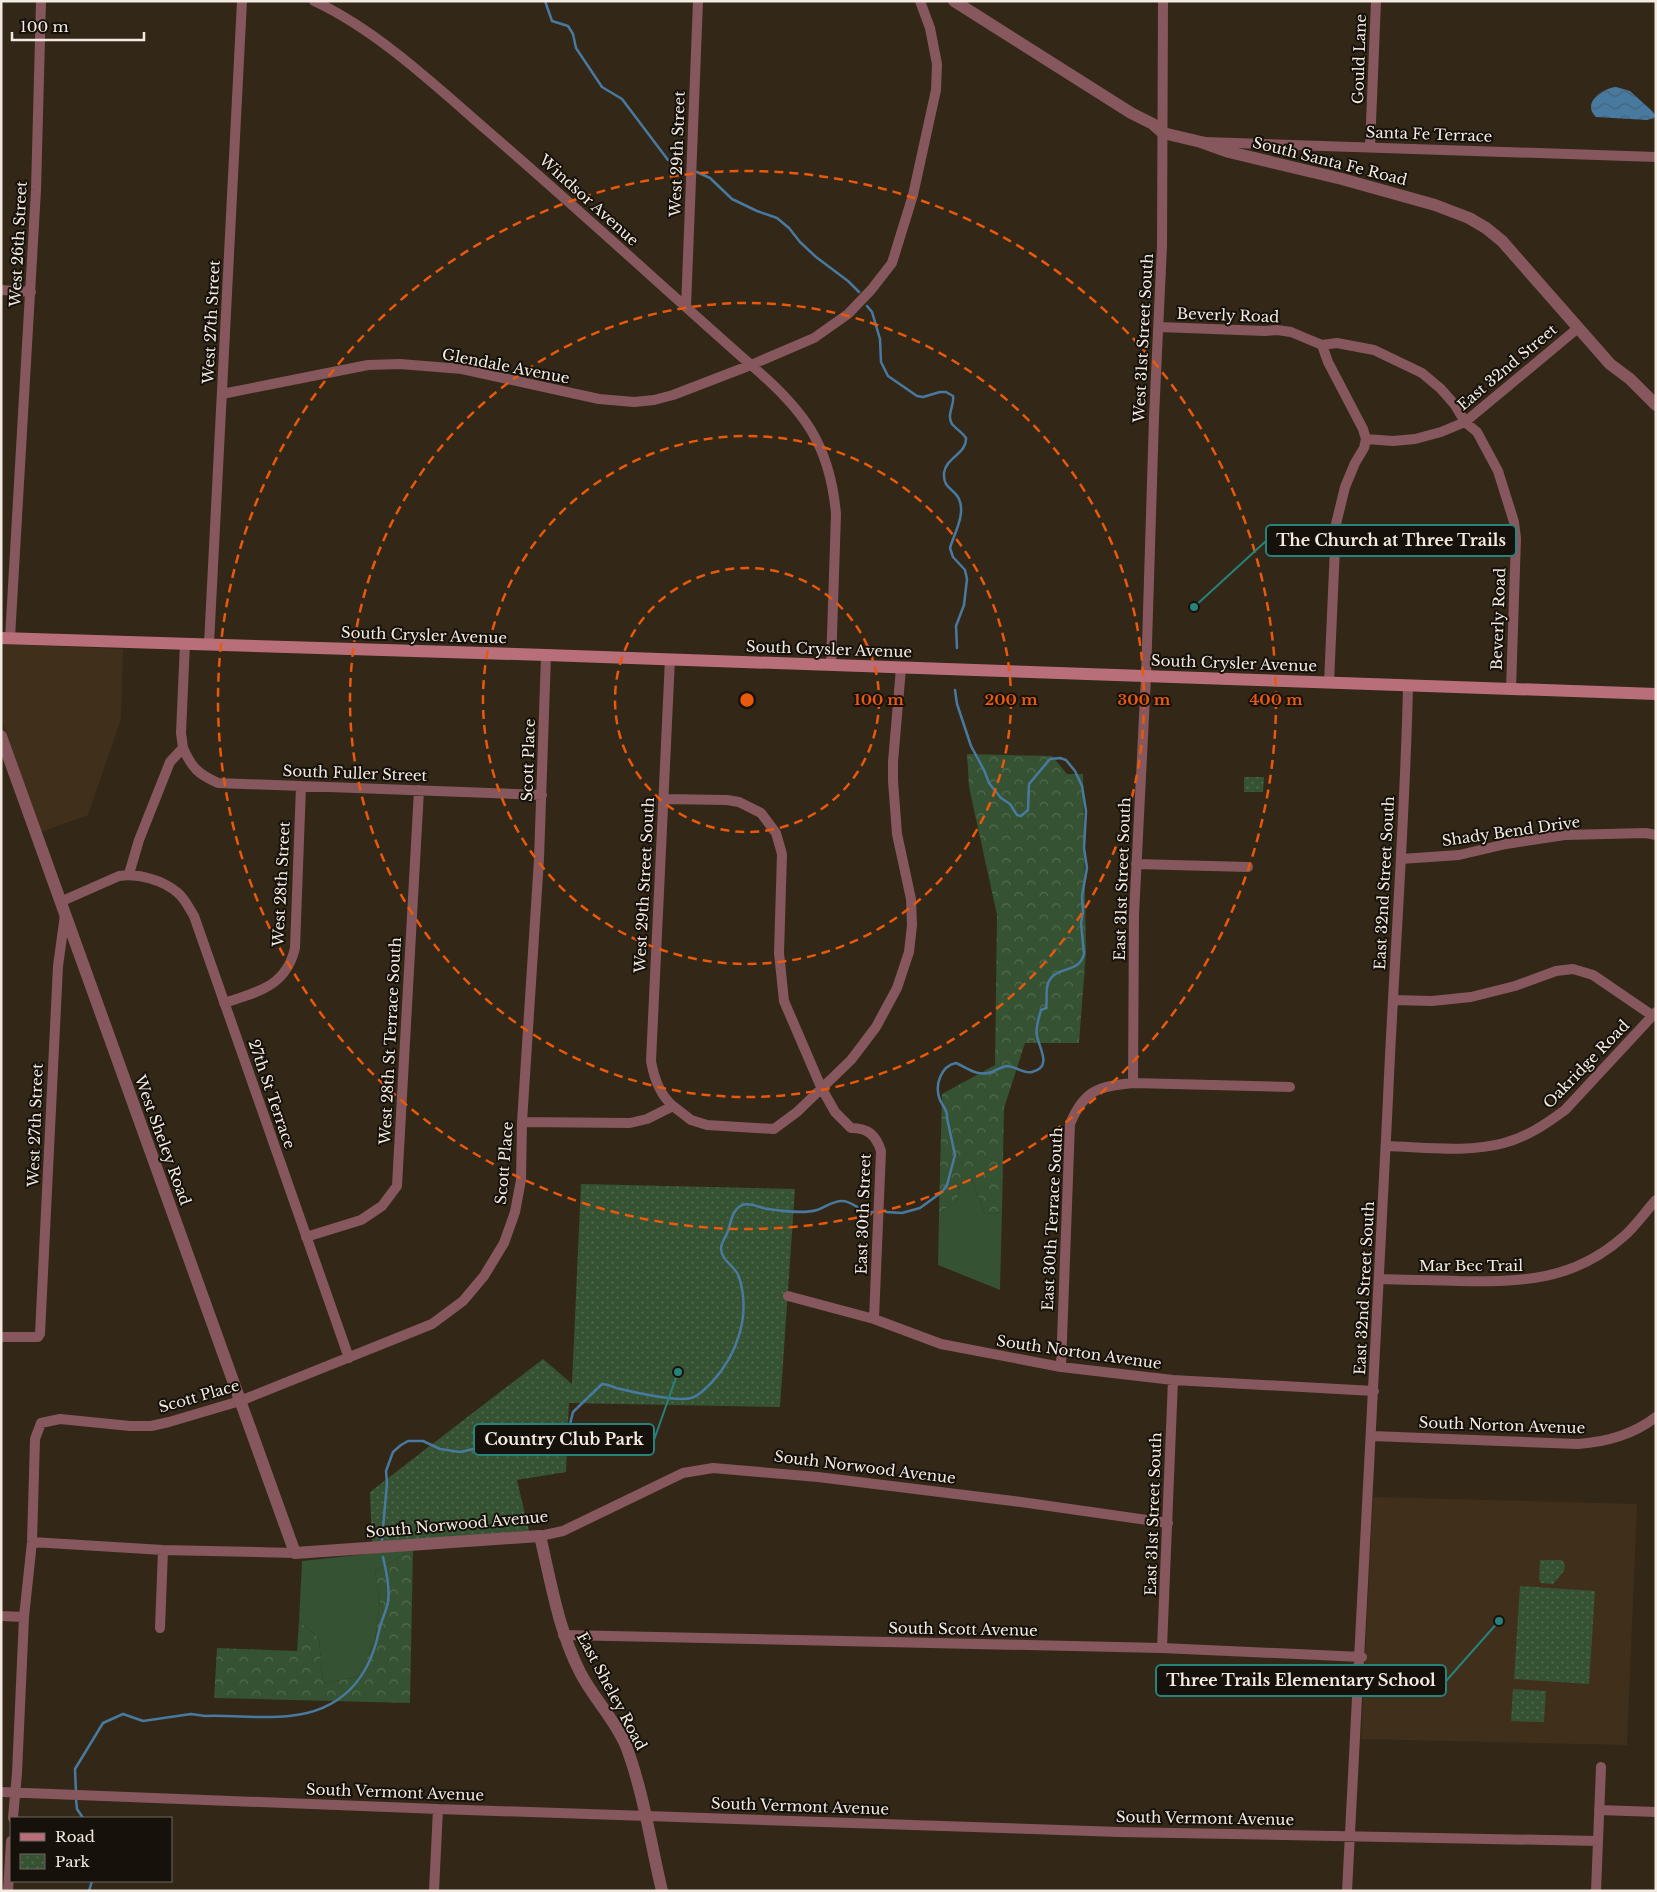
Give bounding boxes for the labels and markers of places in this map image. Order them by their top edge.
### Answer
callout: The Church at Three Trails [1266,525,1516,556]
centre of rings [738,691,756,709]
callout: Country Club Park [474,1424,654,1455]
callout: Three Trails Elementary School [1156,1665,1446,1696]

